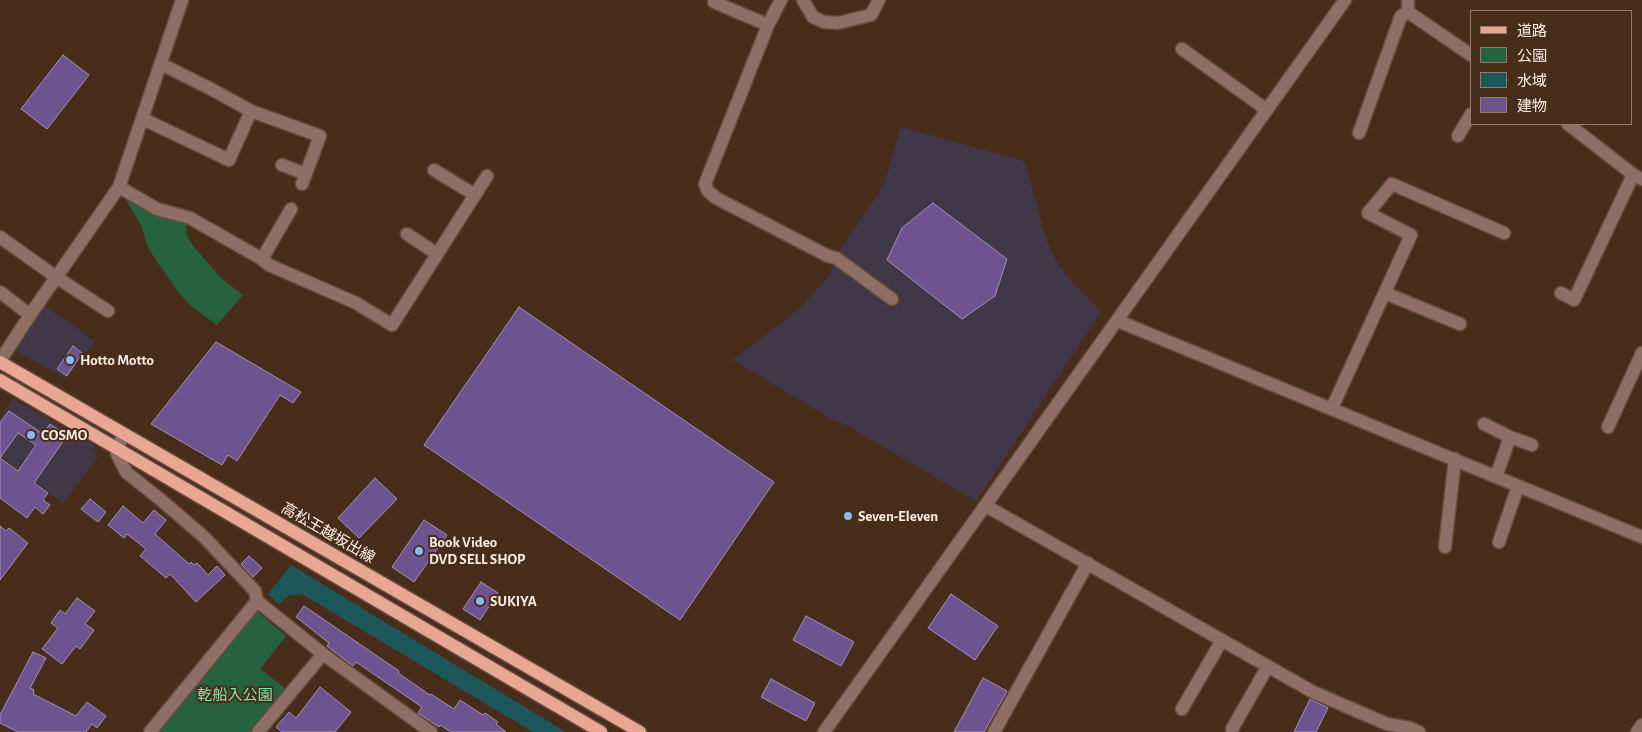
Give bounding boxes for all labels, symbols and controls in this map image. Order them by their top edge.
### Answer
legend [1470,10,1632,125]
text: 道路 [1517,24,1547,39]
text: 公園 [1517,49,1547,64]
text: 水域 [1517,74,1547,89]
text: 建物 [1517,99,1547,114]
place label: Hotto Motto [80,351,154,369]
marker: Hotto Motto [64,354,76,366]
place label: COSMO [41,426,87,444]
marker: COSMO [25,429,37,441]
street label: 高松王越坂出線 [278,499,378,567]
place label: Seven-Eleven [858,507,938,525]
marker: Seven-Eleven [842,510,854,522]
place label: Book Video DVD SELL SHOP [429,533,525,568]
marker: Book Video DVD SELL SHOP [413,545,425,557]
place label: SUKIYA [490,592,537,610]
marker: SUKIYA [474,595,486,607]
park label: 乾船入公園 [198,686,272,704]

